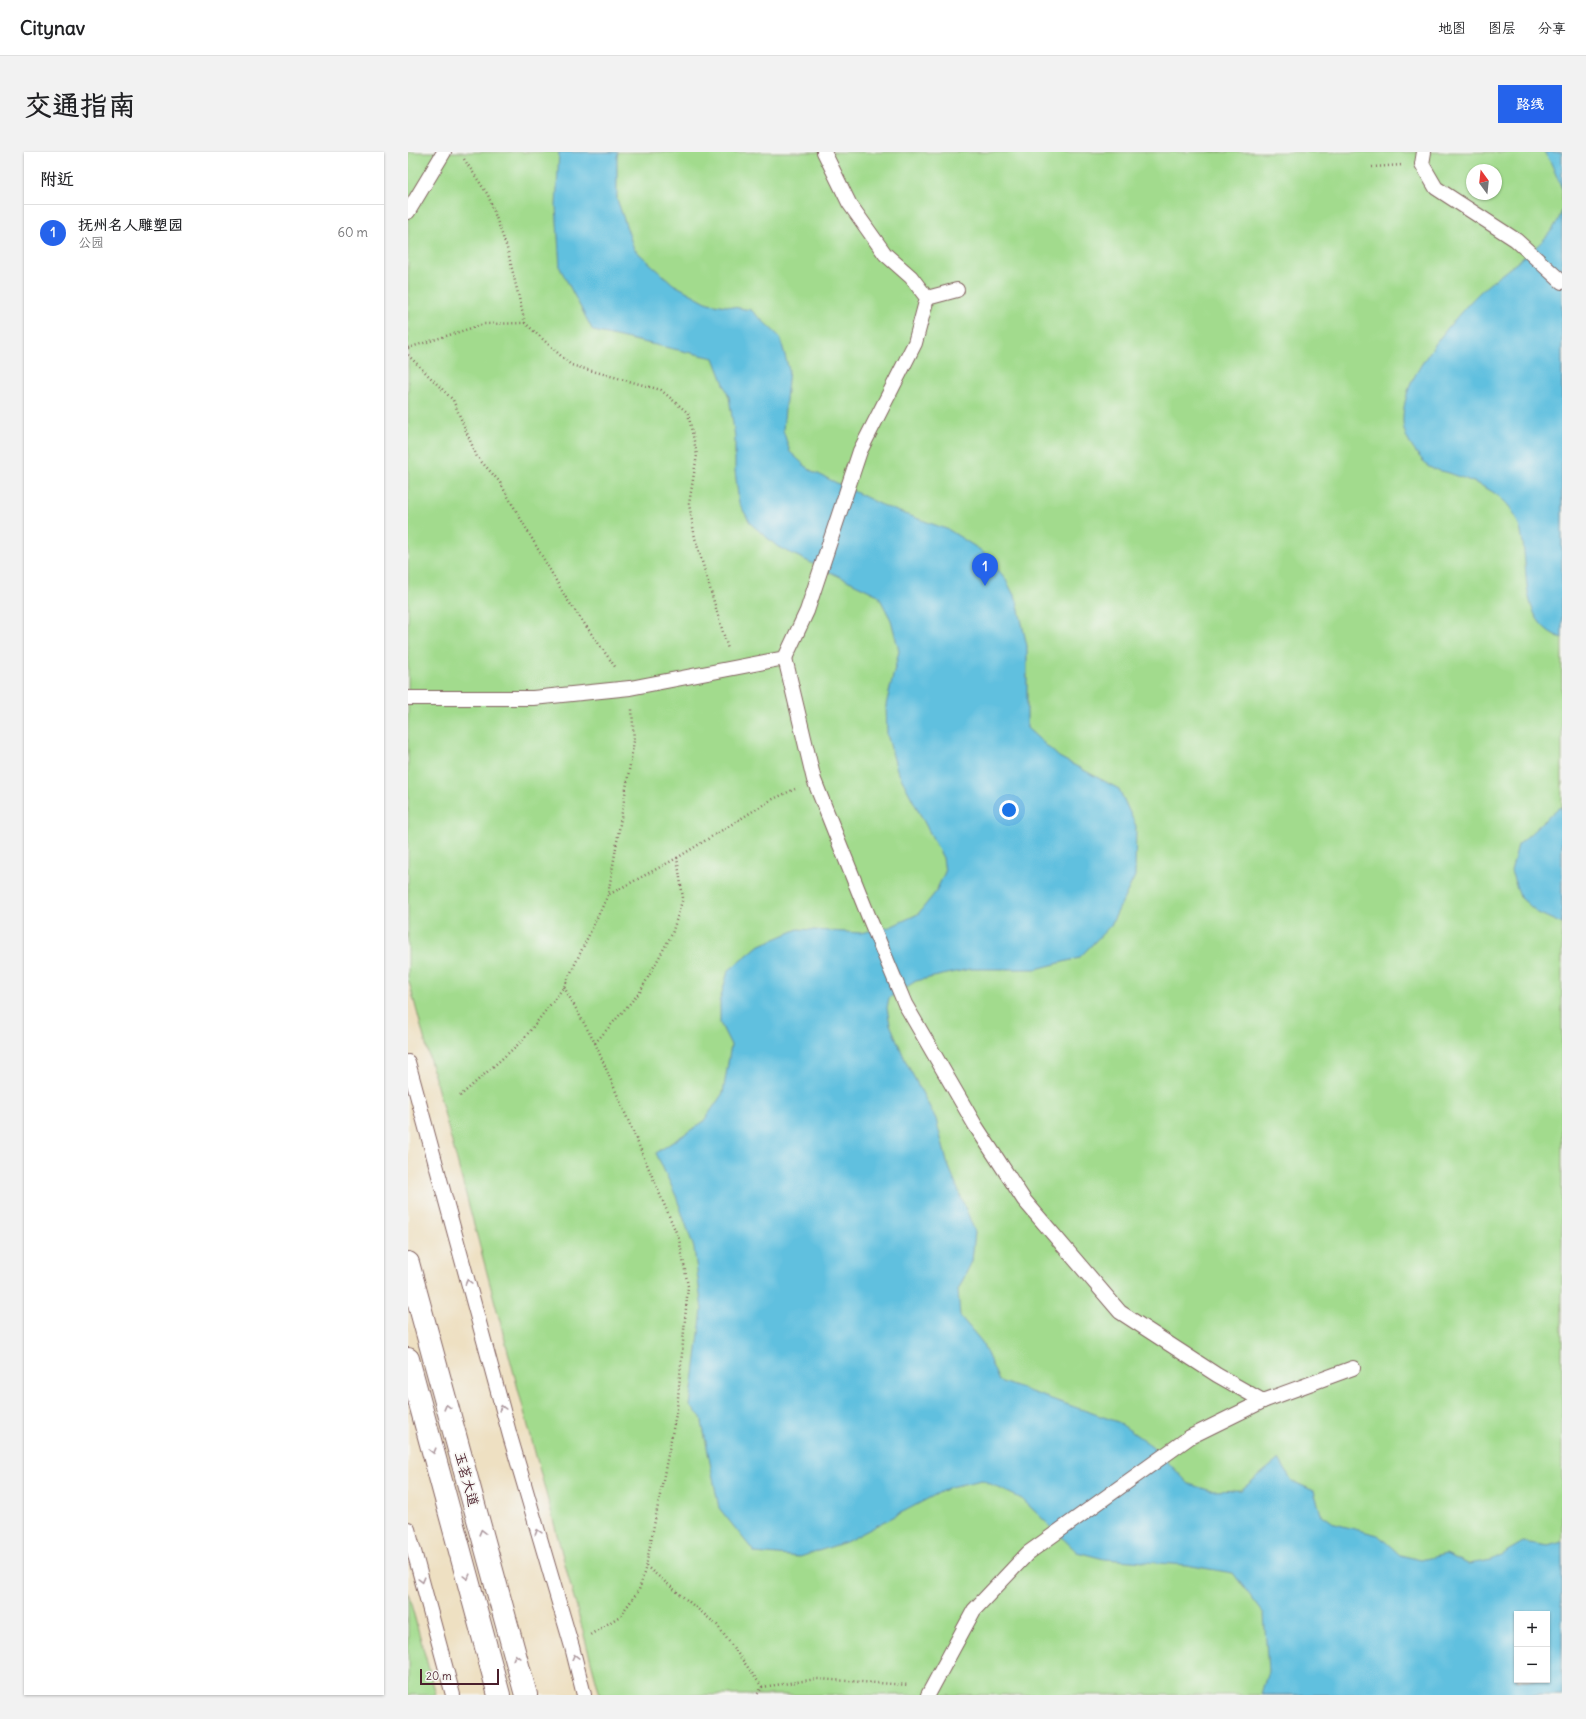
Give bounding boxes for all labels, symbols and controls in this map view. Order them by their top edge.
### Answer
text: Citynav [20,16,85,40]
text: 地图 [1438,19,1466,37]
text: 图层 [1488,19,1516,37]
text: 分享 [1538,19,1566,37]
button: 路线 [1498,85,1562,123]
text: 交通指南 [24,87,136,123]
north arrow [1466,164,1502,200]
text: 附近 [40,168,74,190]
text: 抚州名人雕塑园 [78,215,183,234]
text: 1 [50,224,56,241]
text: 60 m [337,224,368,241]
text: 公园 [78,234,104,251]
pin: 1 [972,553,998,586]
your location [999,800,1019,820]
one-way arrow [464,1279,473,1286]
one-way arrow [443,1403,452,1410]
one-way arrow [498,1404,507,1411]
one-way arrow [428,1447,437,1454]
street label: 玉茗大道 [451,1450,483,1508]
one-way arrow [478,1529,486,1535]
one-way arrow [534,1529,543,1536]
one-way arrow [462,1573,471,1580]
one-way arrow [417,1576,426,1583]
map controls [1514,1611,1550,1683]
button: + [1514,1611,1550,1647]
button: − [1514,1647,1550,1683]
one-way arrow [512,1654,521,1661]
one-way arrow [571,1654,579,1660]
scale bar [420,1667,499,1686]
text: 20 m [426,1669,452,1683]

